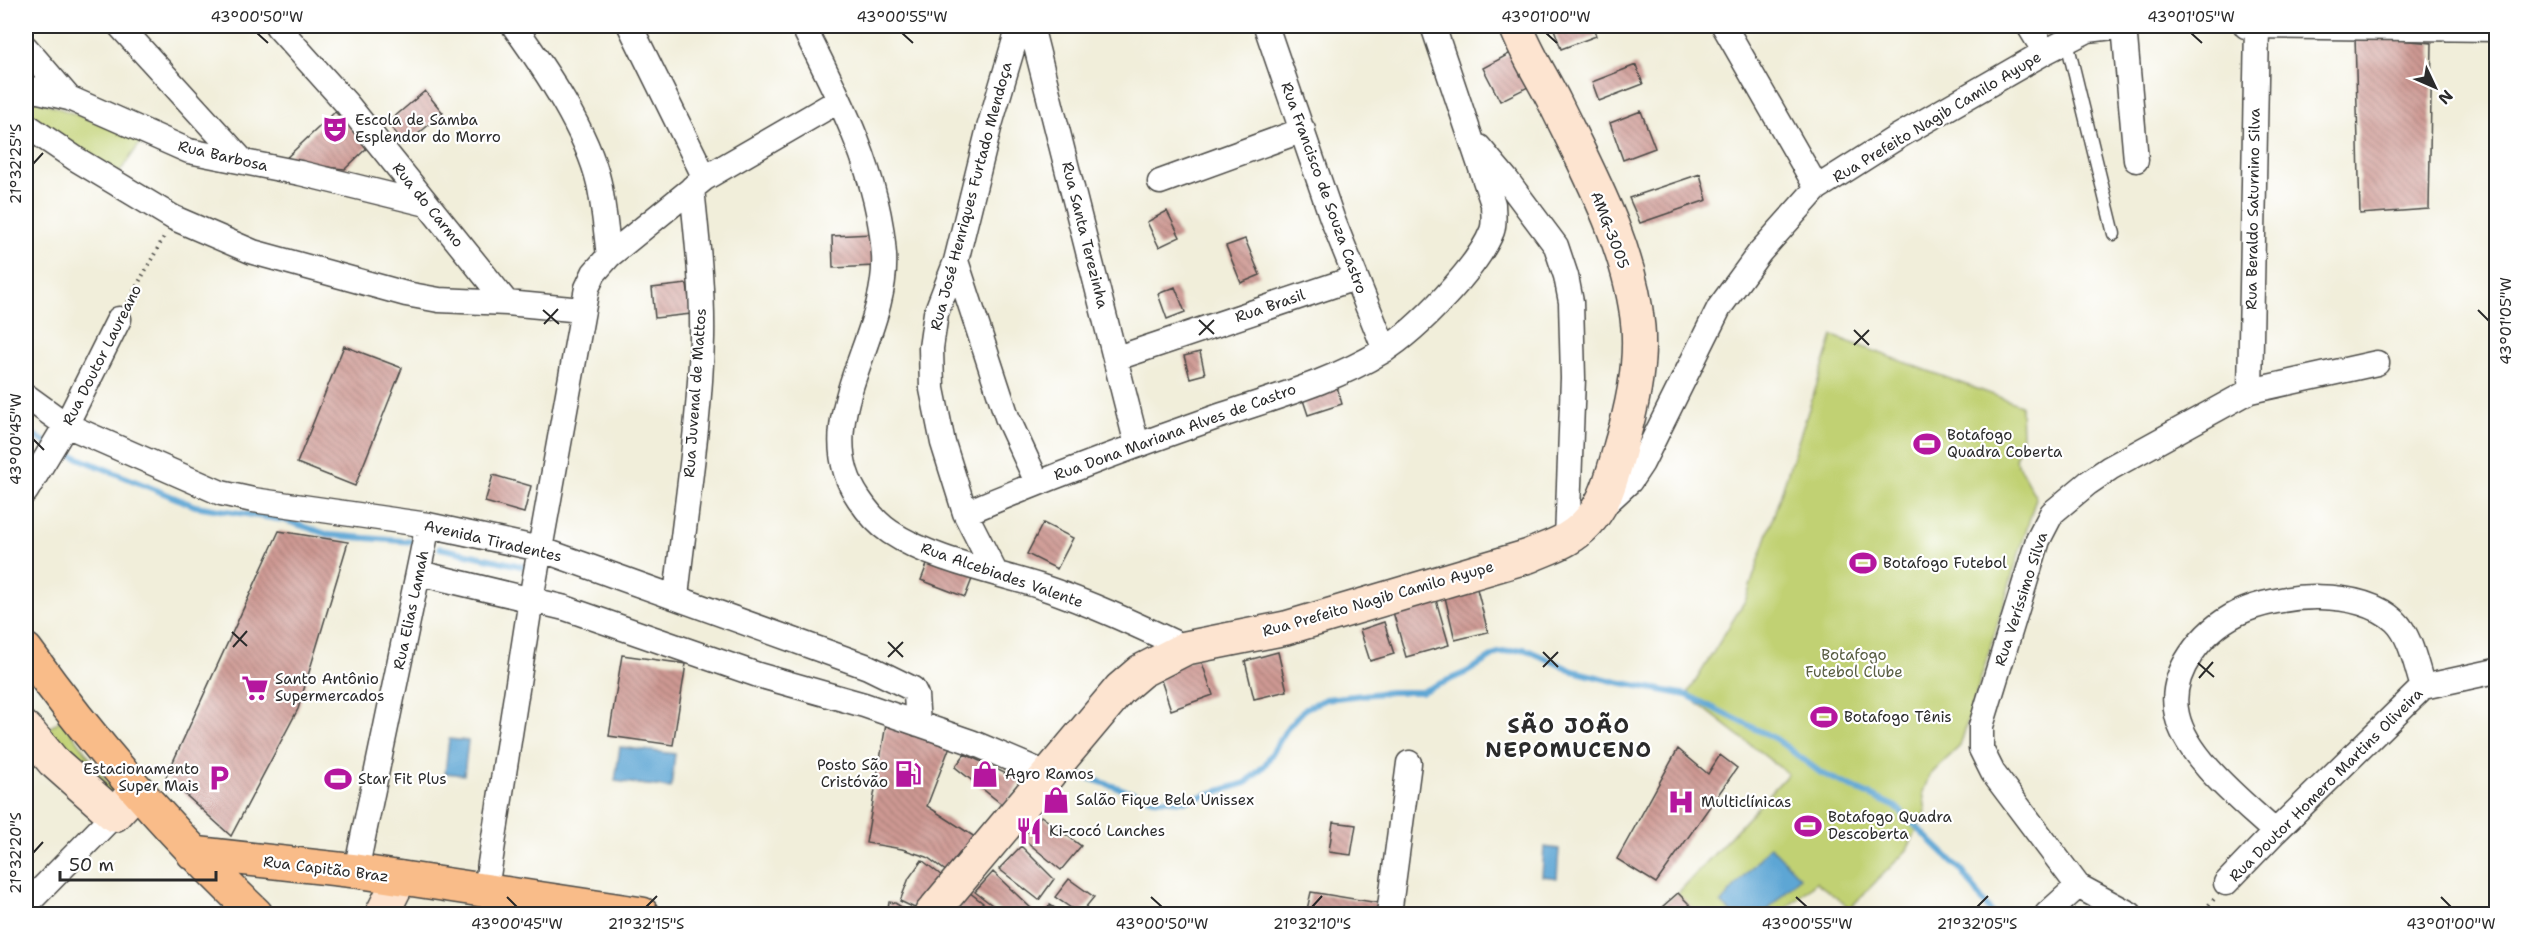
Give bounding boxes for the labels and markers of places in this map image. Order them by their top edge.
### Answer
place label: Escola de Samba Esplendor do Morro [355,110,501,147]
theatre icon: Escola de Samba Esplendor do Morro [320,114,350,144]
place label: Botafogo Quadra Coberta [1947,425,2063,462]
sports icon: Botafogo Quadra Coberta [1912,429,1942,459]
sports icon: Botafogo Futebol [1848,548,1878,578]
place label: Botafogo Futebol [1883,553,2007,573]
place label: Santo Antônio Supermercados [275,669,384,706]
supermarket icon: Santo Antônio Supermercados [240,673,270,703]
sports icon: Botafogo Tênis [1809,702,1839,732]
place label: Botafogo Tênis [1844,707,1952,727]
place label: Posto São Cristóvão [817,755,888,792]
place label: Estacionamento Super Mais [83,759,199,796]
fuel station icon: Posto São Cristóvão [893,759,923,789]
shop icon: Agro Ramos [970,759,1000,789]
parking icon: Estacionamento Super Mais [204,763,234,793]
sports icon: Star Fit Plus [323,764,353,794]
place label: Agro Ramos [1005,764,1094,784]
place label: Star Fit Plus [358,769,447,789]
shop icon: Salão Fique Bela Unissex [1041,785,1071,815]
hospital icon: Multiclínicas [1666,787,1696,817]
place label: Salão Fique Bela Unissex [1076,790,1254,810]
place label: Multiclínicas [1701,792,1791,812]
place label: Botafogo Quadra Descoberta [1828,807,1952,844]
sports icon: Botafogo Quadra Descoberta [1793,811,1823,841]
restaurant icon: Ki-cocó Lanches [1014,816,1044,846]
place label: Ki-cocó Lanches [1049,821,1165,841]

